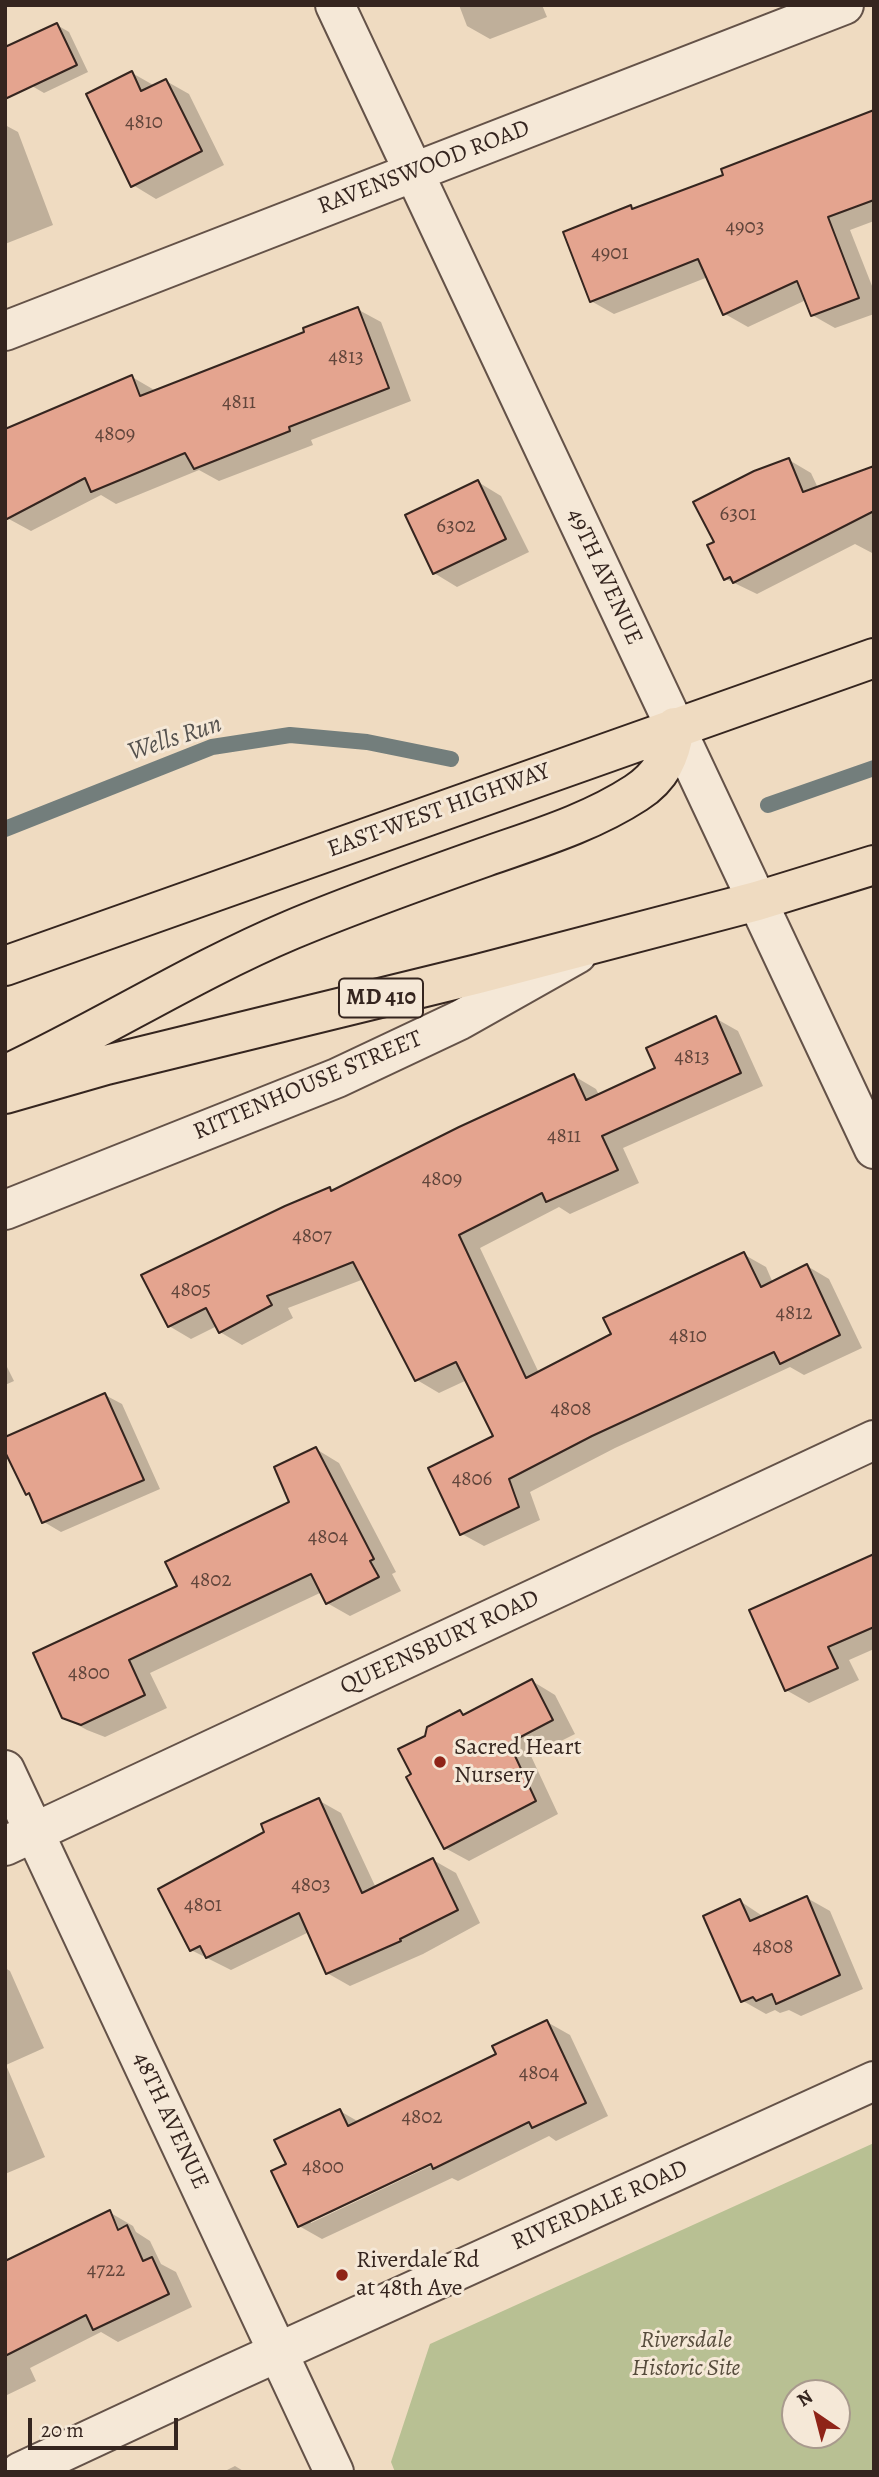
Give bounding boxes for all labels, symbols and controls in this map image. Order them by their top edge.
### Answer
house number: 4810 [125,110,163,136]
street label: RAVENSWOOD ROAD [314,114,534,222]
house number: 4903 [726,215,764,241]
house number: 4901 [591,241,629,267]
house number: 4813 [328,345,364,371]
house number: 4811 [222,390,256,416]
house number: 4809 [95,422,135,448]
house number: 6301 [720,502,756,528]
street label: 49TH AVENUE [560,504,648,650]
house number: 6302 [436,514,476,540]
water label: Wells Run [124,709,226,769]
street label: EAST-WEST HIGHWAY [324,757,554,865]
road number: MD 410 [339,979,423,1018]
street label: RITTENHOUSE STREET [189,1025,427,1147]
house number: 4813 [674,1045,710,1071]
house number: 4811 [547,1124,581,1150]
house number: 4809 [422,1167,462,1193]
house number: 4807 [292,1224,332,1250]
house number: 4805 [171,1278,211,1304]
house number: 4812 [776,1301,812,1327]
house number: 4810 [669,1324,707,1350]
house number: 4808 [550,1397,592,1423]
house number: 4806 [452,1467,492,1493]
house number: 4804 [308,1525,348,1551]
house number: 4802 [191,1568,231,1594]
street label: QUEENSBURY ROAD [336,1584,544,1702]
house number: 4800 [68,1661,110,1687]
place label: Sacred Heart Nursery [454,1734,582,1790]
marker: Sacred Heart Nursery [432,1754,448,1770]
house number: 4803 [291,1873,331,1899]
house number: 4801 [184,1893,222,1919]
house number: 4808 [752,1935,794,1961]
street label: 48TH AVENUE [126,2048,214,2194]
house number: 4804 [519,2061,559,2087]
house number: 4802 [402,2105,442,2131]
street label: RIVERDALE ROAD [507,2154,693,2258]
house number: 4800 [302,2155,344,2181]
place label: Riverdale Rd at 48th Ave [356,2247,479,2303]
house number: 4722 [87,2258,125,2284]
marker: Riverdale Rd at 48th Ave [334,2267,350,2283]
park label: Riversdale Historic Site [632,2327,740,2383]
north arrow [781,2379,851,2449]
text: N [792,2384,818,2413]
scale bar [32,2404,182,2448]
text: 20 m [41,2416,84,2444]

